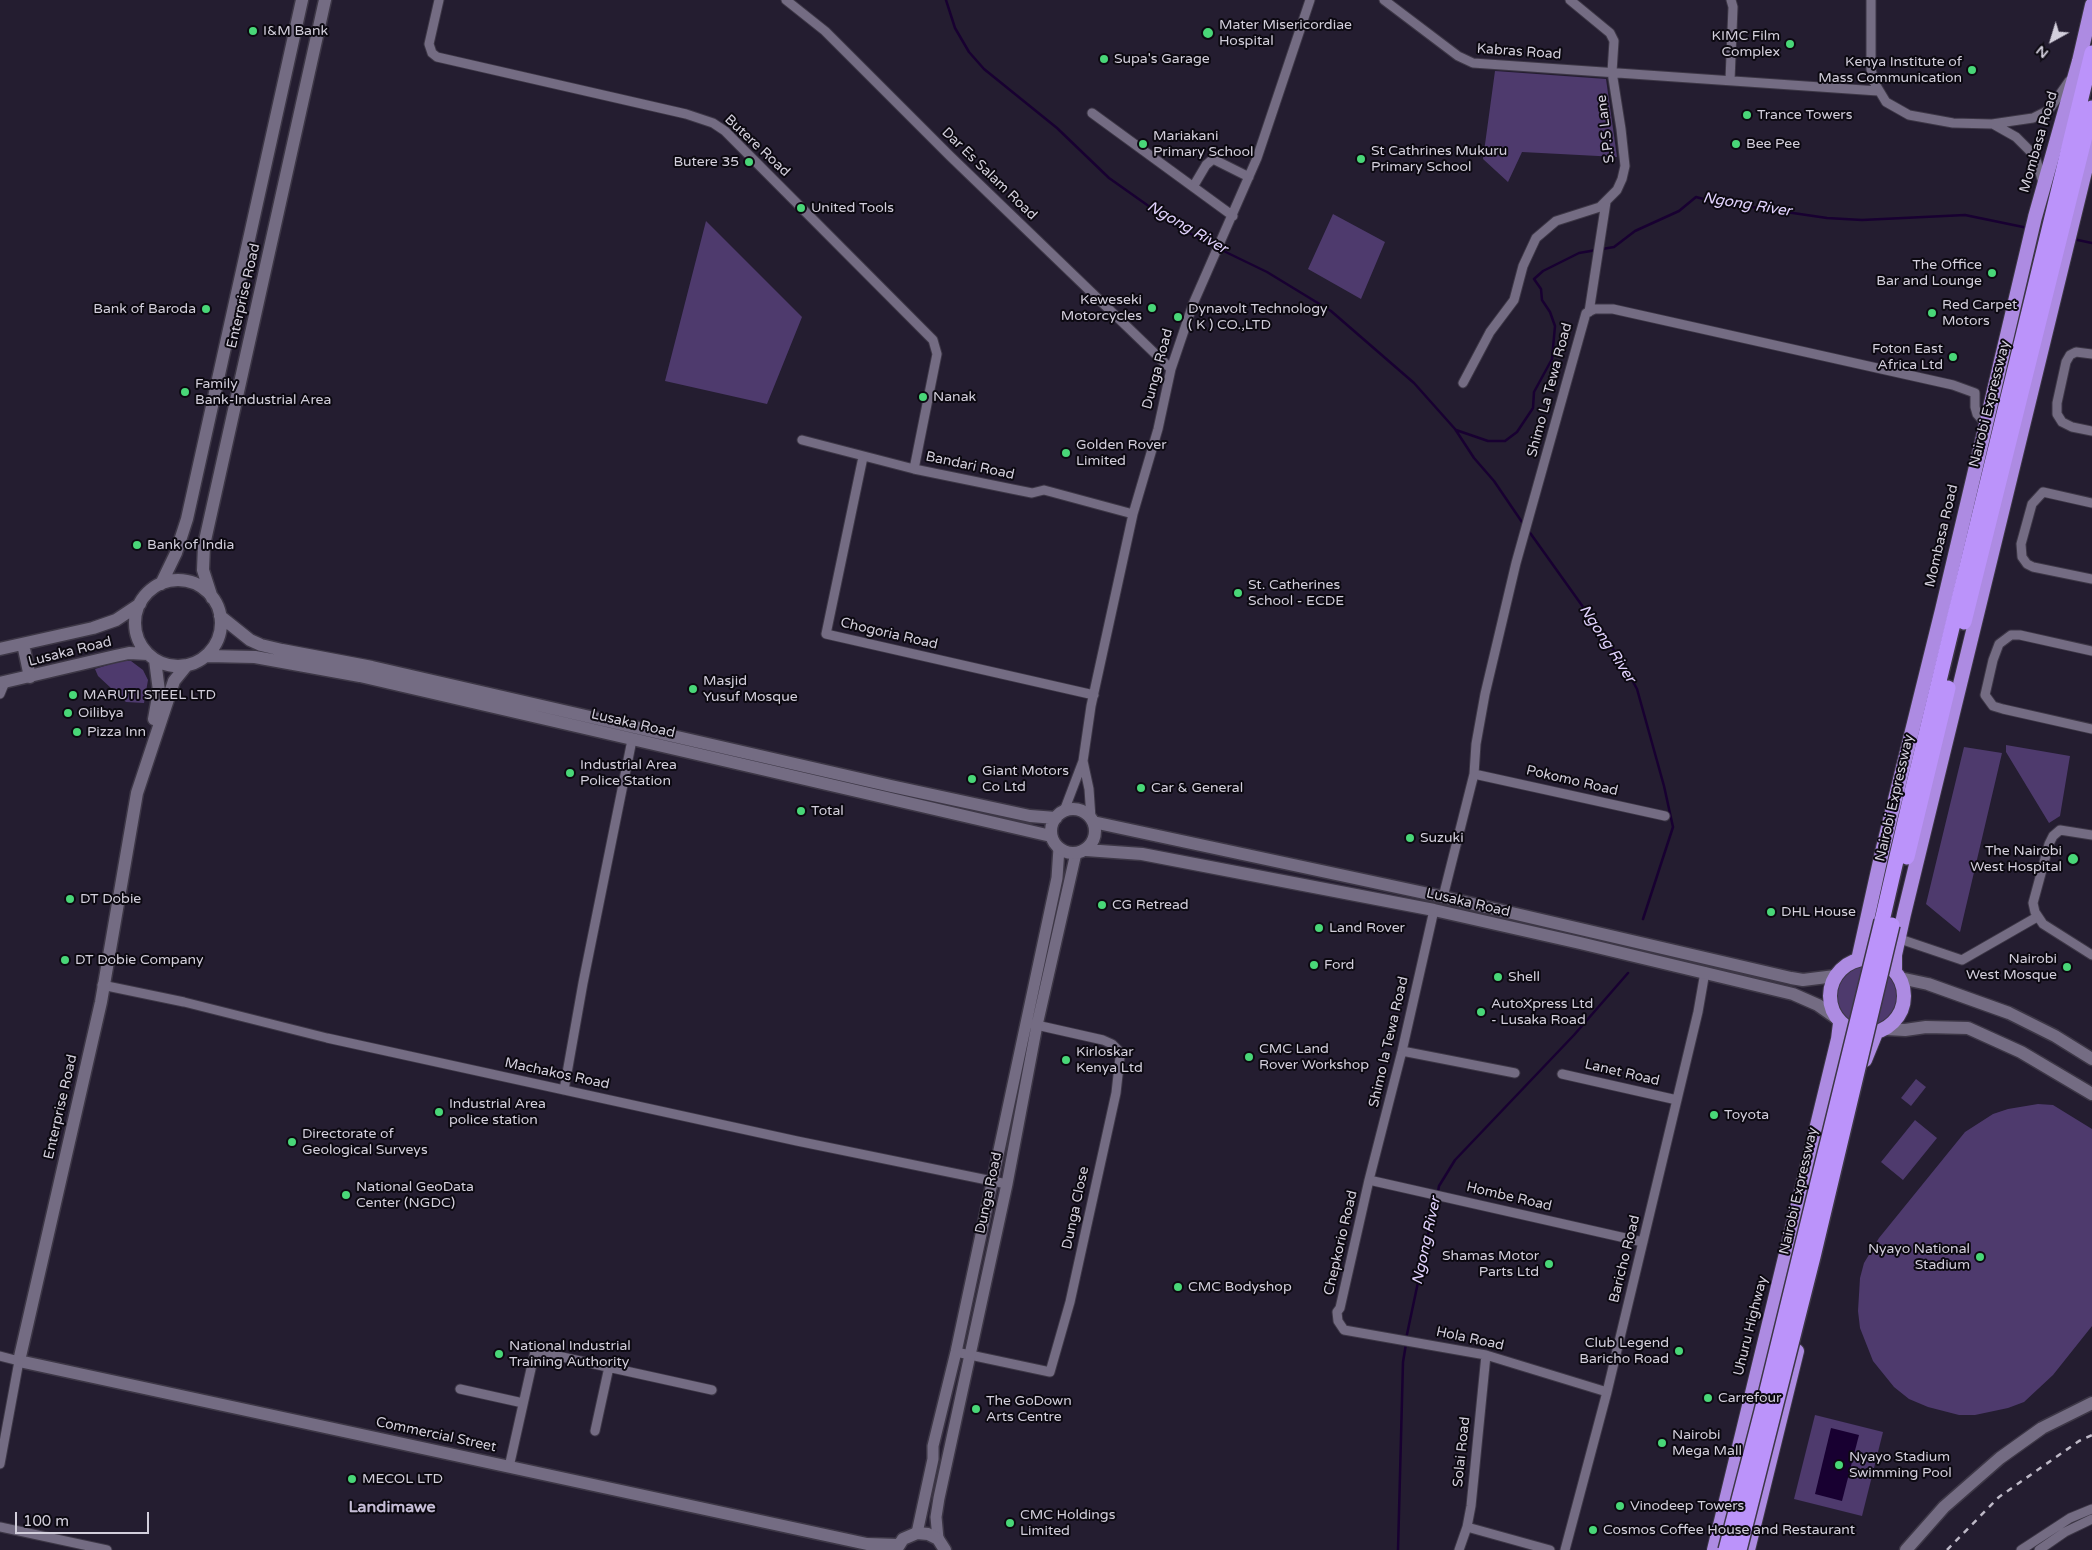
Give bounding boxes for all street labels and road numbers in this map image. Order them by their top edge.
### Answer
street label: Kabras Road [1476,41,1562,63]
street label: Mombasa Road [2016,89,2062,195]
street label: S.P.S Lane [1593,94,1619,164]
street label: Butere Road [721,111,793,181]
street label: Dar Es Salam Road [938,124,1040,224]
street label: Enterprise Road [224,242,264,350]
street label: Shimo La Tewa Road [1524,321,1576,459]
street label: Dunga Road [1139,327,1177,411]
street label: Nairobi Expressway [1966,339,2014,469]
street label: Bandari Road [924,448,1016,484]
street label: Mombasa Road [1922,483,1962,589]
street label: Chogoria Road [839,615,939,653]
street label: Lusaka Road [27,634,113,670]
street label: Lusaka Road [590,706,676,742]
street label: Nairobi Expressway [1872,733,1918,863]
street label: Pokomo Road [1524,762,1620,800]
street label: Lusaka Road [1425,885,1511,921]
street label: Shimo la Tewa Road [1366,975,1412,1109]
street label: Enterprise Road [41,1053,81,1161]
street label: Machakos Road [503,1055,611,1093]
street label: Lanet Road [1583,1056,1661,1090]
street label: Nairobi Expressway [1776,1126,1822,1256]
street label: Dunga Road [972,1151,1006,1235]
street label: Dunga Close [1059,1165,1093,1251]
street label: Hombe Road [1465,1179,1553,1215]
street label: Chepkorio Road [1321,1189,1361,1297]
street label: Baricho Road [1606,1213,1644,1305]
street label: Uhuru Highway [1730,1274,1772,1378]
street label: Hola Road [1434,1324,1506,1354]
street label: Commercial Street [374,1414,498,1456]
street label: Solai Road [1450,1416,1474,1488]

